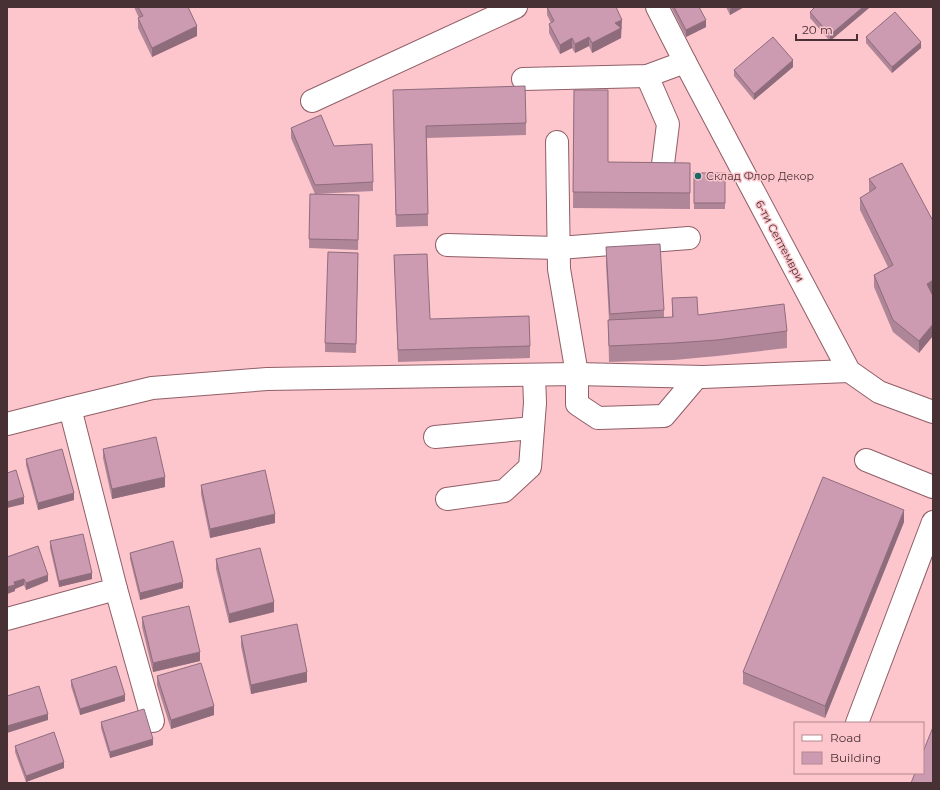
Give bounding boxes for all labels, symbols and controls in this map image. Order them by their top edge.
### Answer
scale bar [796,16,857,42]
text: 20 m [802,22,833,37]
place label: Склад Флор Декор [706,169,814,183]
marker: Склад Флор Декор [693,171,703,181]
street label: 6-ти Септември [753,198,807,284]
legend [794,722,924,774]
text: Road [830,730,861,745]
text: Building [830,750,881,765]

